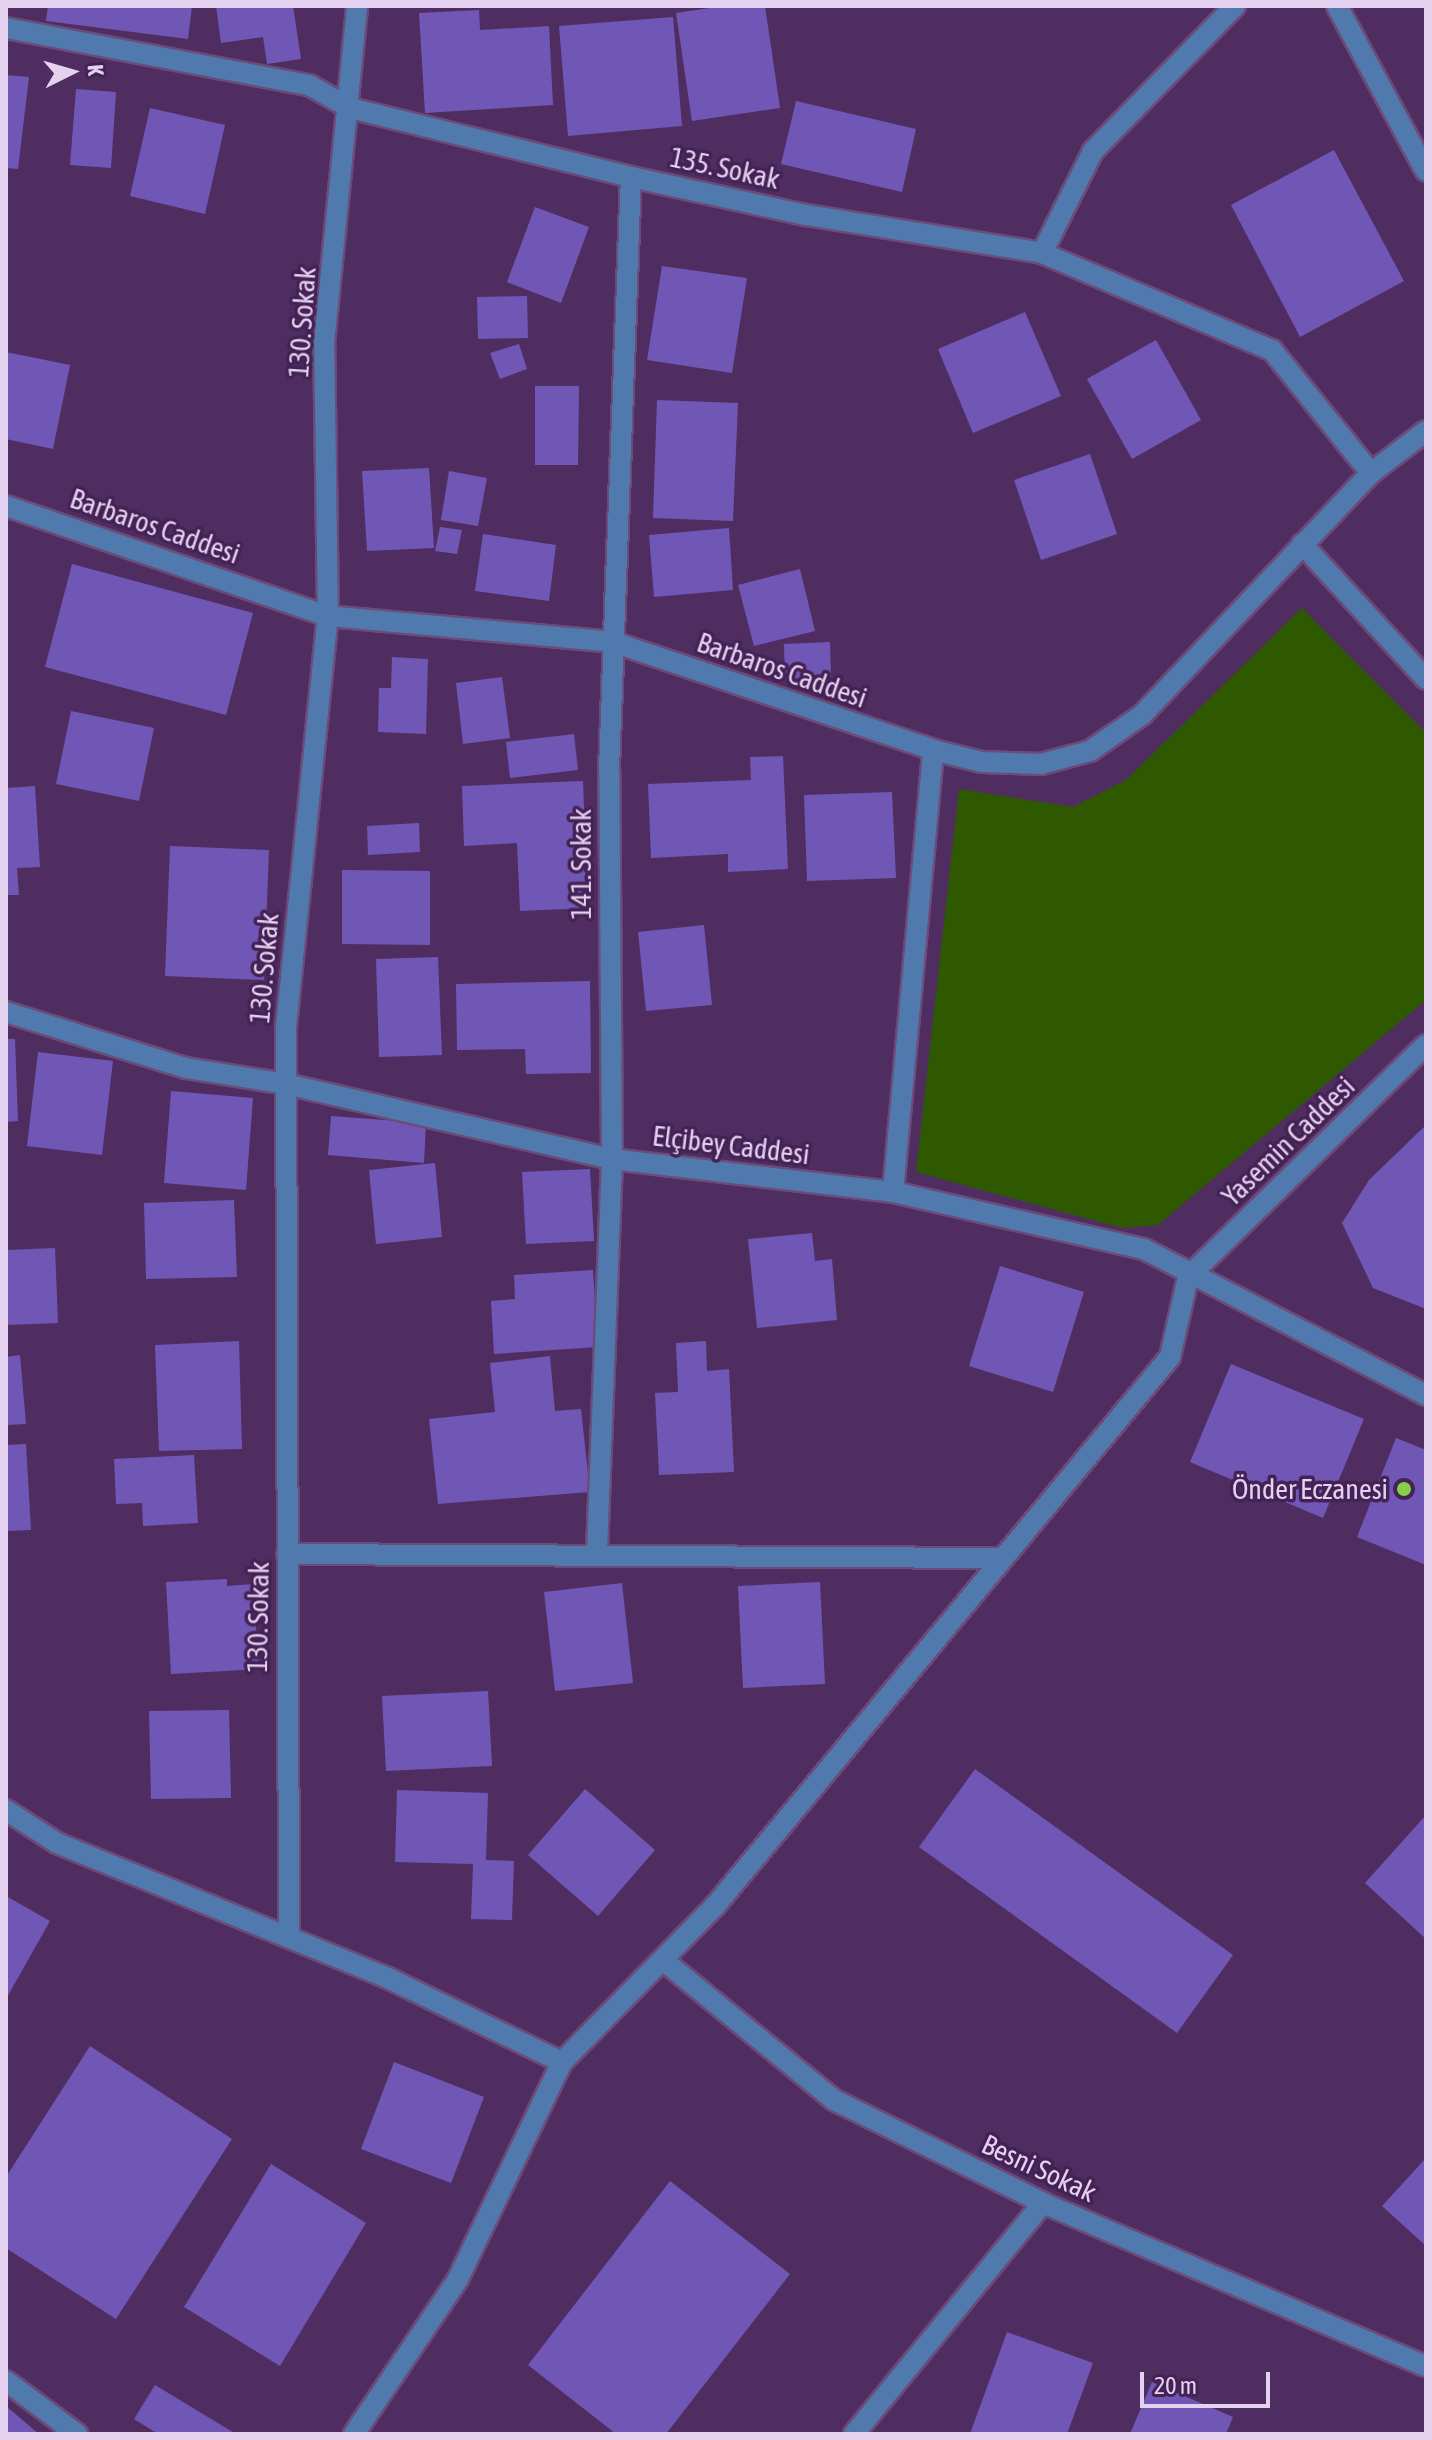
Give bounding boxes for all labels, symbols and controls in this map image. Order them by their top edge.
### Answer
north arrow [32,32,112,112]
text: K [82,63,109,76]
street label: 135. Sokak [667,140,783,196]
street label: 130. Sokak [281,266,323,378]
street label: Barbaros Caddesi [66,481,244,571]
street label: Barbaros Caddesi [693,625,871,715]
street label: 141. Sokak [564,809,598,919]
street label: 130. Sokak [242,911,286,1025]
street label: Yasemin Caddesi [1215,1069,1361,1213]
street label: Elçibey Caddesi [650,1119,812,1171]
place label: Önder Eczanesi [1232,1472,1388,1506]
marker: Önder Eczanesi [1395,1480,1413,1498]
street label: 130. Sokak [240,1561,276,1673]
street label: Besni Sokak [976,2127,1102,2209]
scale bar [1144,2356,1274,2406]
text: 20 m [1154,2372,1197,2399]

